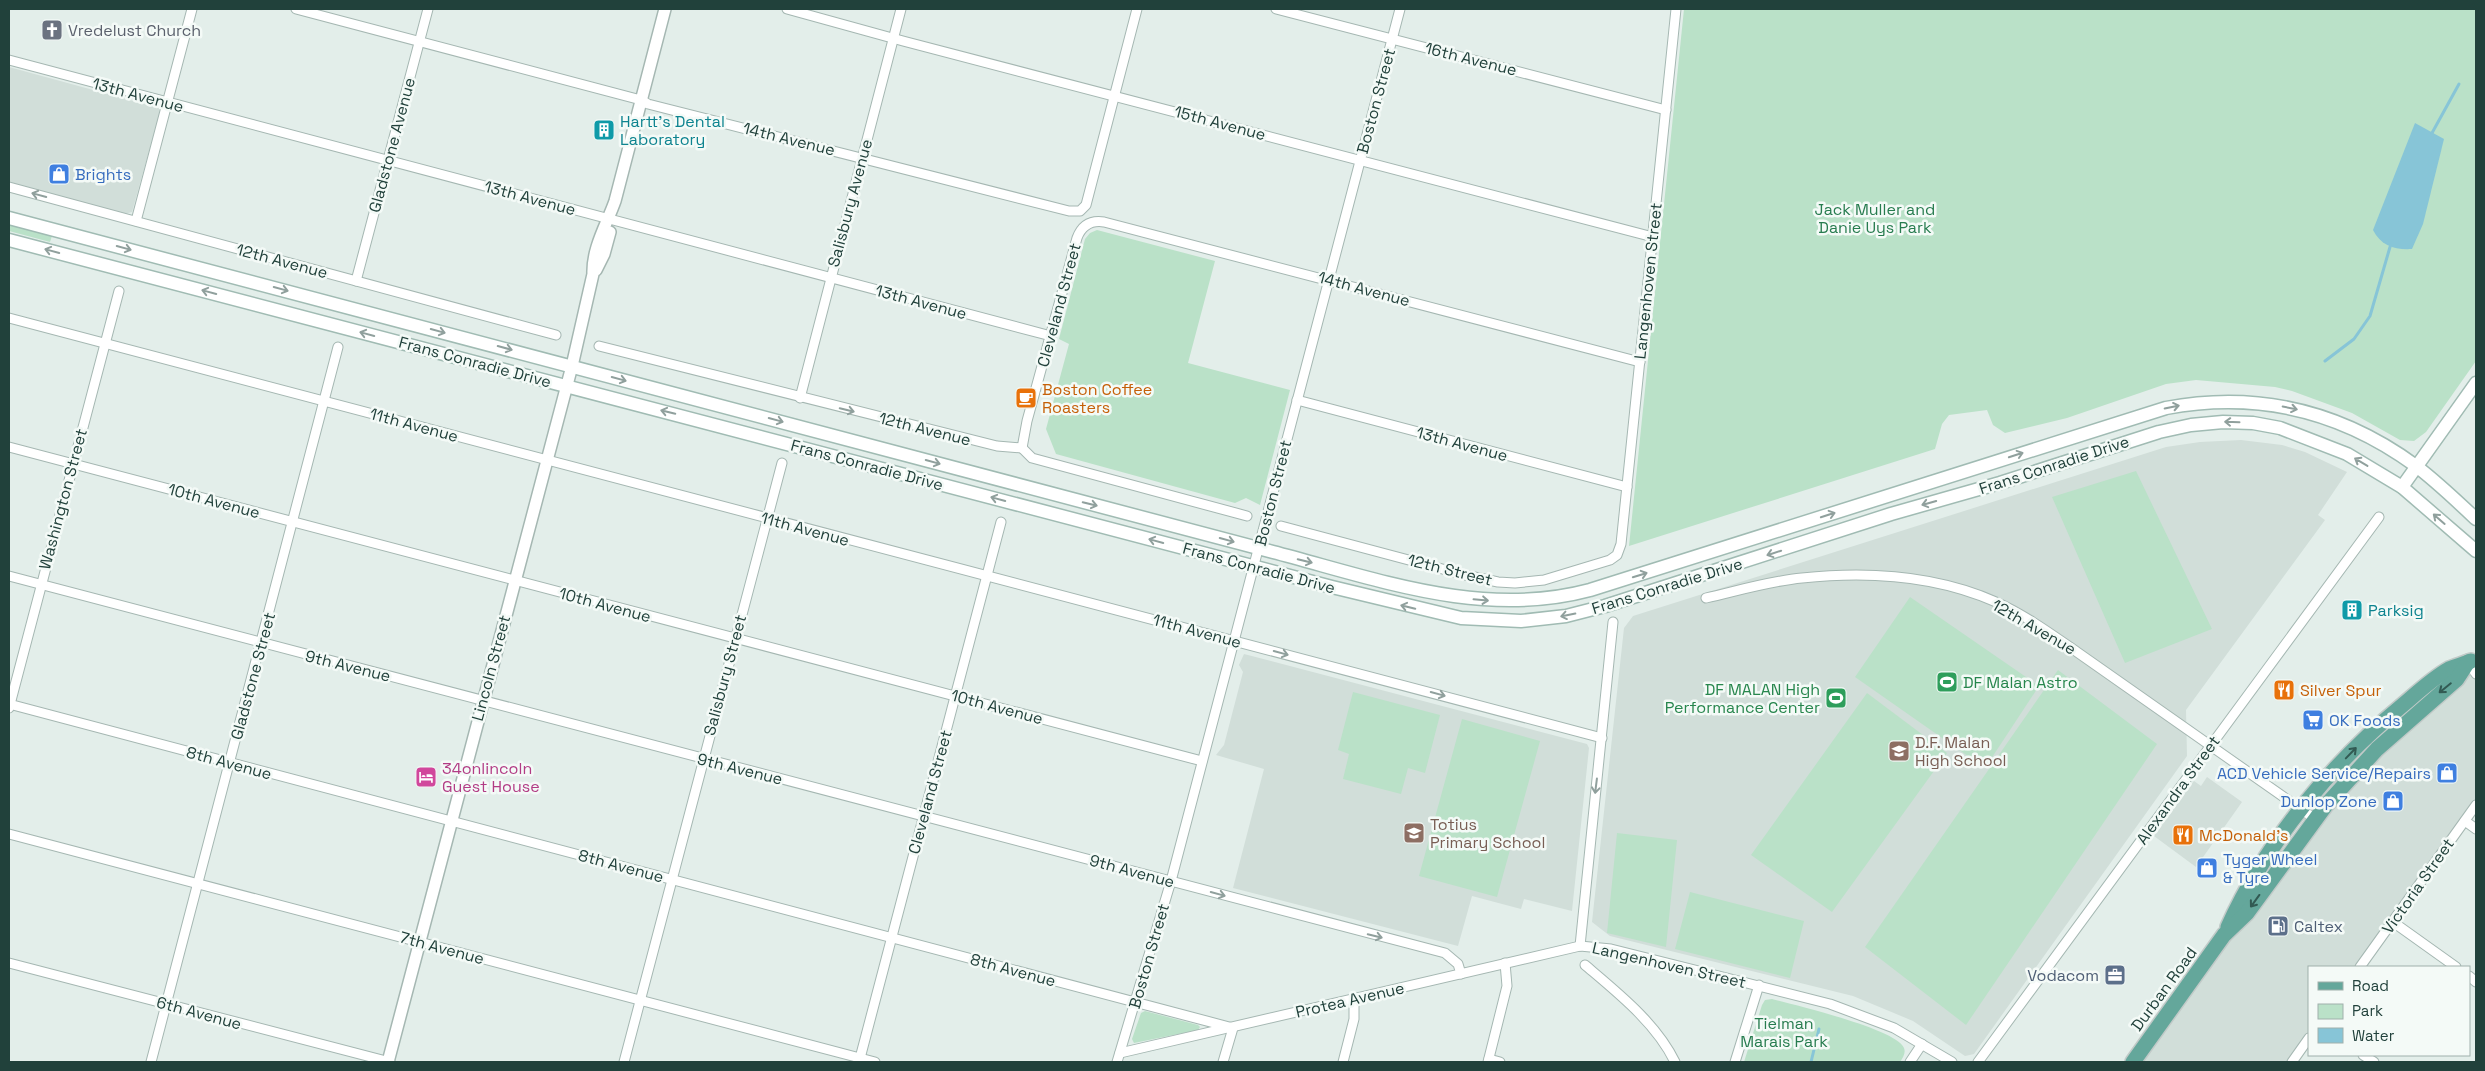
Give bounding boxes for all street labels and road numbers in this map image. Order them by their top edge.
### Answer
street label: 16th Avenue [1423,37,1519,81]
street label: Boston Street [1352,46,1400,156]
street label: 13th Avenue [90,73,186,117]
street label: Gladstone Avenue [364,75,420,215]
street label: 15th Avenue [1172,101,1268,145]
street label: 14th Avenue [741,117,837,161]
street label: Salisbury Avenue [823,137,877,269]
street label: 13th Avenue [482,176,578,220]
street label: Langenhoven Street [1629,202,1667,360]
street label: 12th Avenue [234,239,330,283]
street label: Cleveland Street [1032,241,1086,369]
street label: 14th Avenue [1316,267,1412,311]
street label: 13th Avenue [873,280,969,324]
street label: Frans Conradie Drive [397,332,553,392]
street label: 11th Avenue [367,403,461,447]
street label: 12th Avenue [877,407,973,451]
street label: 13th Avenue [1414,422,1510,466]
street label: Washington Street [34,426,92,572]
street label: Frans Conradie Drive [1976,431,2132,499]
street label: Frans Conradie Drive [789,435,945,495]
street label: Boston Street [1250,438,1296,548]
street label: 10th Avenue [166,479,262,523]
street label: 11th Avenue [758,507,852,551]
street label: Frans Conradie Drive [1181,538,1337,598]
street label: 12th Street [1405,549,1495,591]
street label: Frans Conradie Drive [1589,553,1745,619]
street label: 10th Avenue [557,583,653,627]
street label: 12th Avenue [1988,594,2080,660]
street label: 11th Avenue [1150,609,1244,653]
street label: Gladstone Street [226,610,280,742]
street label: Salisbury Street [699,612,751,738]
street label: Lincoln Street [467,613,515,723]
street label: 9th Avenue [303,645,393,687]
street label: 10th Avenue [949,685,1045,729]
street label: Cleveland Street [903,728,957,856]
street label: Alexandra Street [2131,731,2225,849]
street label: 8th Avenue [184,742,274,784]
street label: 9th Avenue [695,748,785,790]
street label: Victoria Street [2377,834,2459,938]
street label: 8th Avenue [576,845,666,887]
street label: 9th Avenue [1087,850,1177,892]
street label: Boston Street [1124,901,1174,1011]
street label: 7th Avenue [397,927,487,969]
street label: Langenhoven Street [1590,937,1748,993]
street label: Durban Road [2126,943,2202,1035]
street label: 8th Avenue [968,949,1058,991]
street label: Protea Avenue [1294,977,1406,1023]
street label: 6th Avenue [154,992,244,1034]

